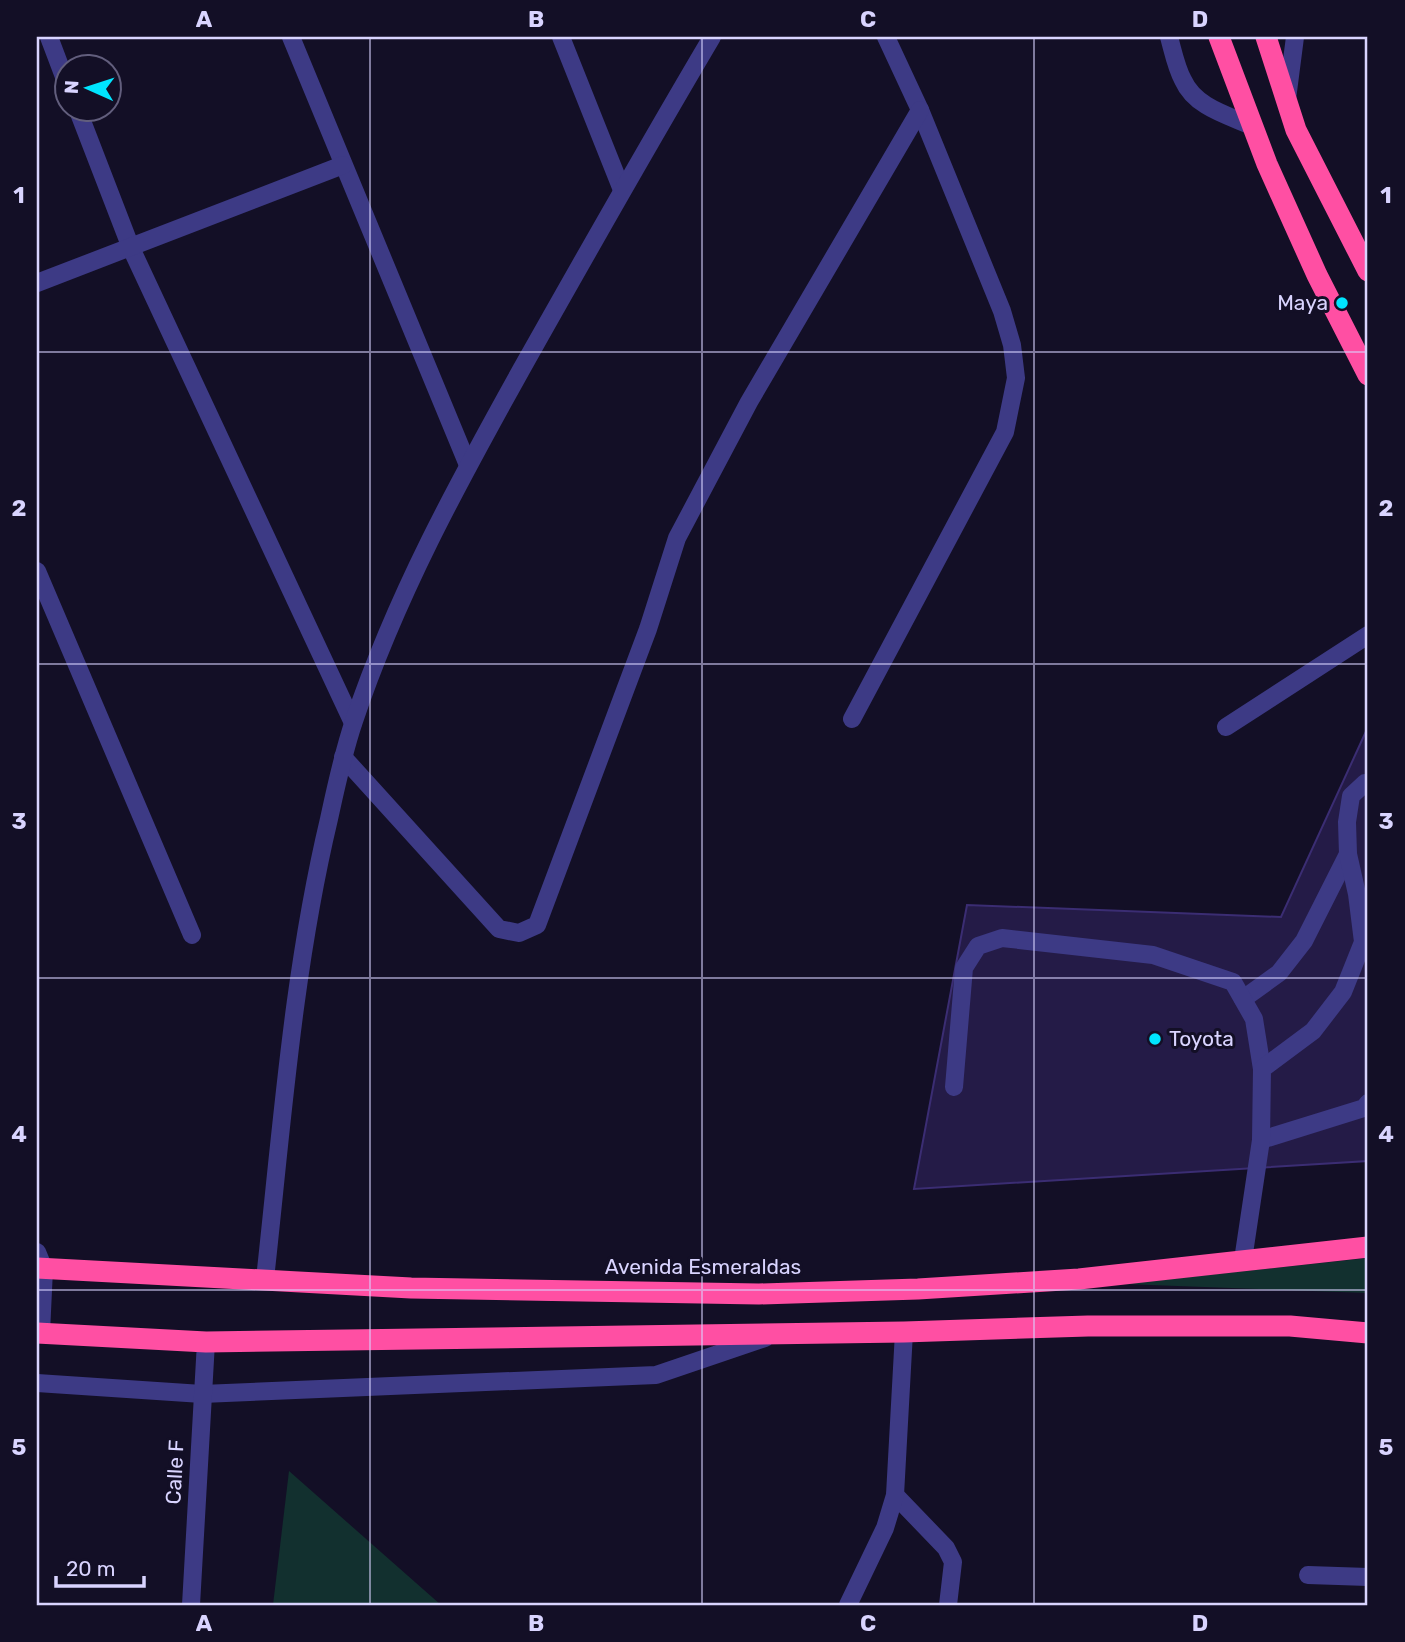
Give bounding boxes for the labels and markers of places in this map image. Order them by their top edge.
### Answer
place label: Maya [1277,290,1328,315]
marker: Maya [1334,295,1350,311]
place label: Toyota [1169,1026,1234,1051]
marker: Toyota [1147,1031,1163,1047]

